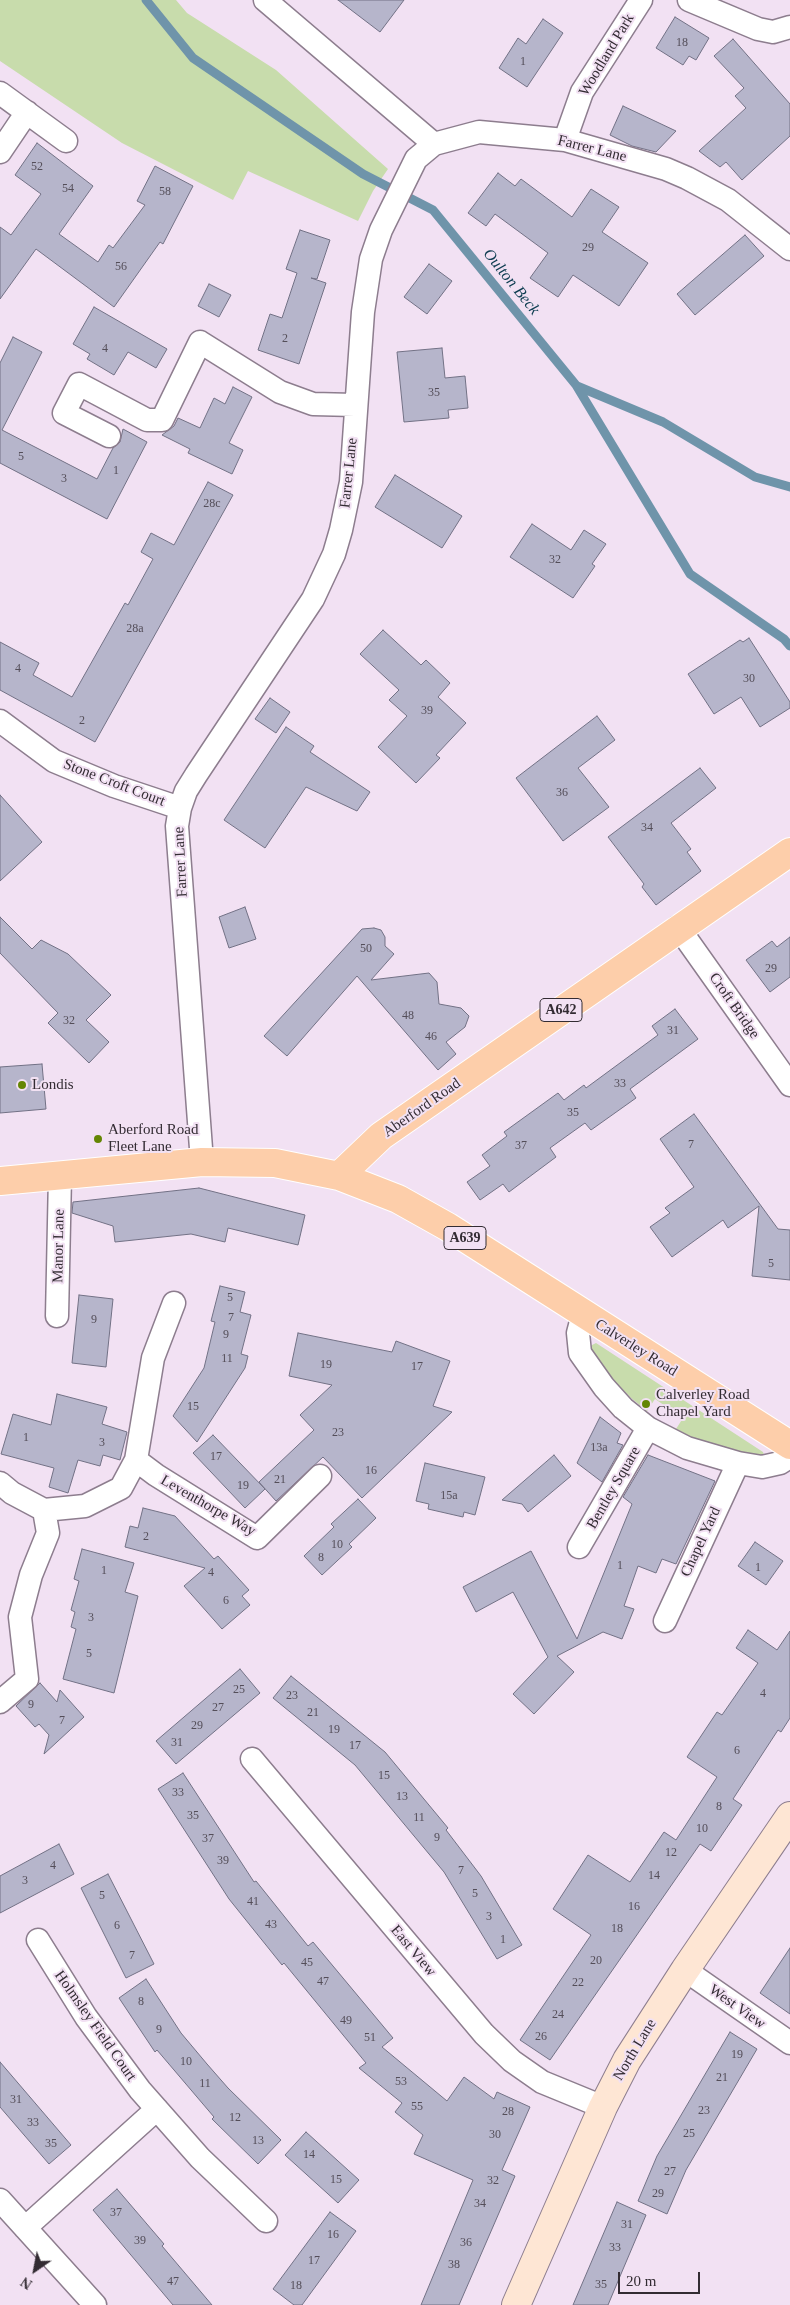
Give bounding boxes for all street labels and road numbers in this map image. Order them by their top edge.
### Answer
street label: Woodland Park [575,11,639,99]
street label: Farrer Lane [556,132,628,166]
street label: Farrer Lane [336,437,362,509]
street label: Stone Croft Court [61,755,167,811]
street label: Farrer Lane [170,826,192,898]
street label: Croft Bridge [705,970,763,1042]
road number: A642 [540,998,582,1022]
street label: Aberford Road [380,1075,464,1141]
street label: Manor Lane [49,1209,69,1283]
road number: A639 [444,1226,486,1250]
street label: Calverley Road [591,1316,681,1380]
street label: Bentley Square [583,1444,645,1532]
street label: Leventhorpe Way [157,1472,259,1540]
street label: Chapel Yard [677,1504,725,1580]
street label: East View [386,1922,440,1980]
street label: Holmsley Field Court [50,1967,140,2085]
street label: West View [705,1981,769,2033]
street label: North Lane [610,2016,660,2084]

